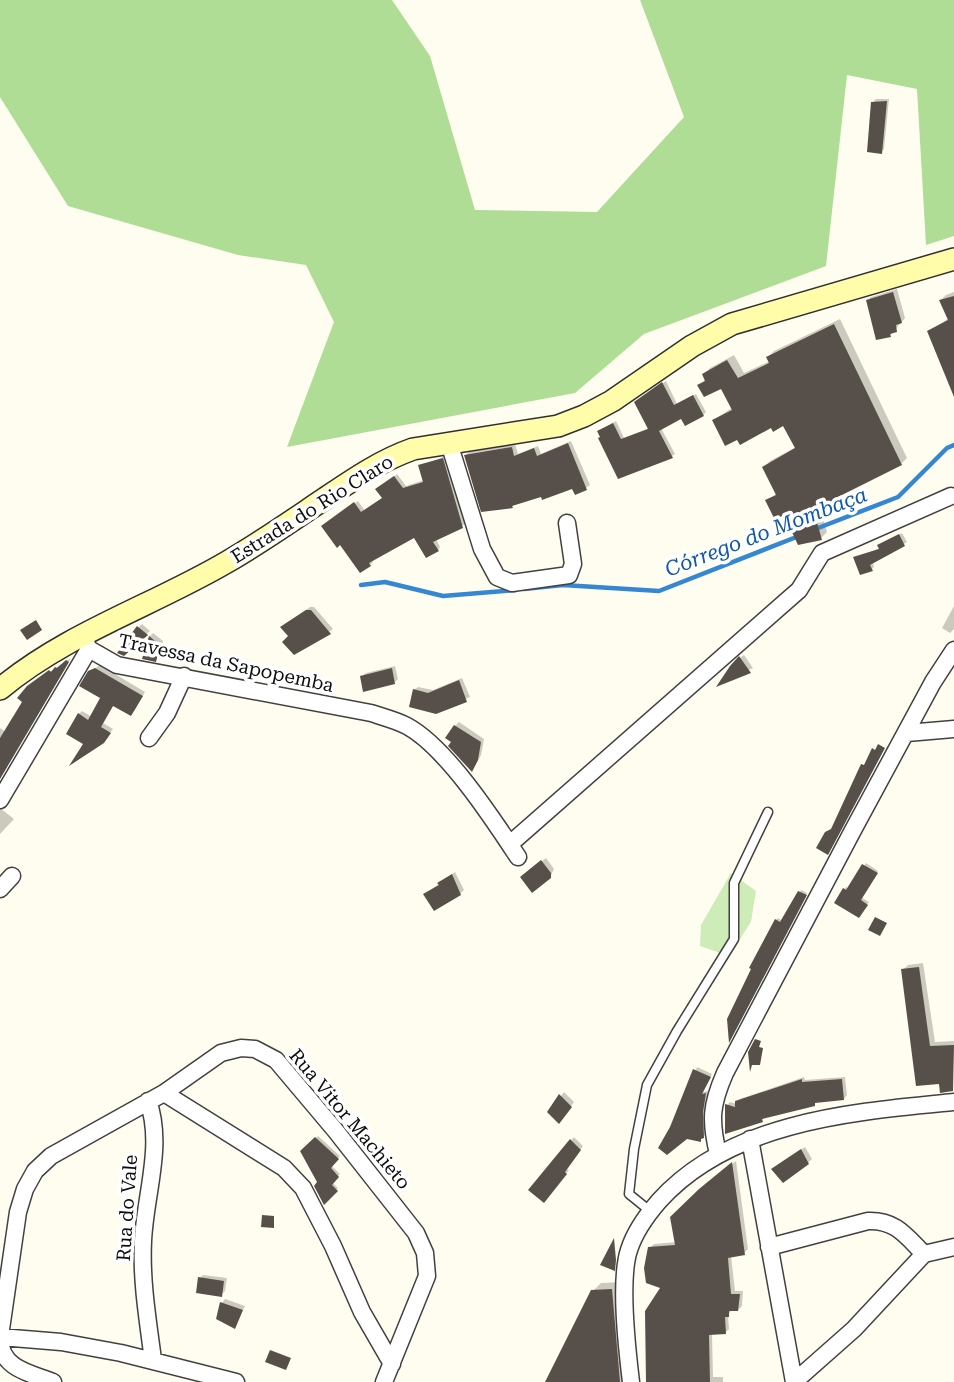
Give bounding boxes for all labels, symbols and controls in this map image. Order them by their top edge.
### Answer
street label: Estrada do Rio Claro [227,450,397,568]
water label: Córrego do Mombaça [662,482,870,582]
street label: Travessa da Sapopemba [116,629,337,697]
street label: Rua Vitor Machieto [285,1044,415,1194]
street label: Rua do Vale [112,1154,142,1262]

